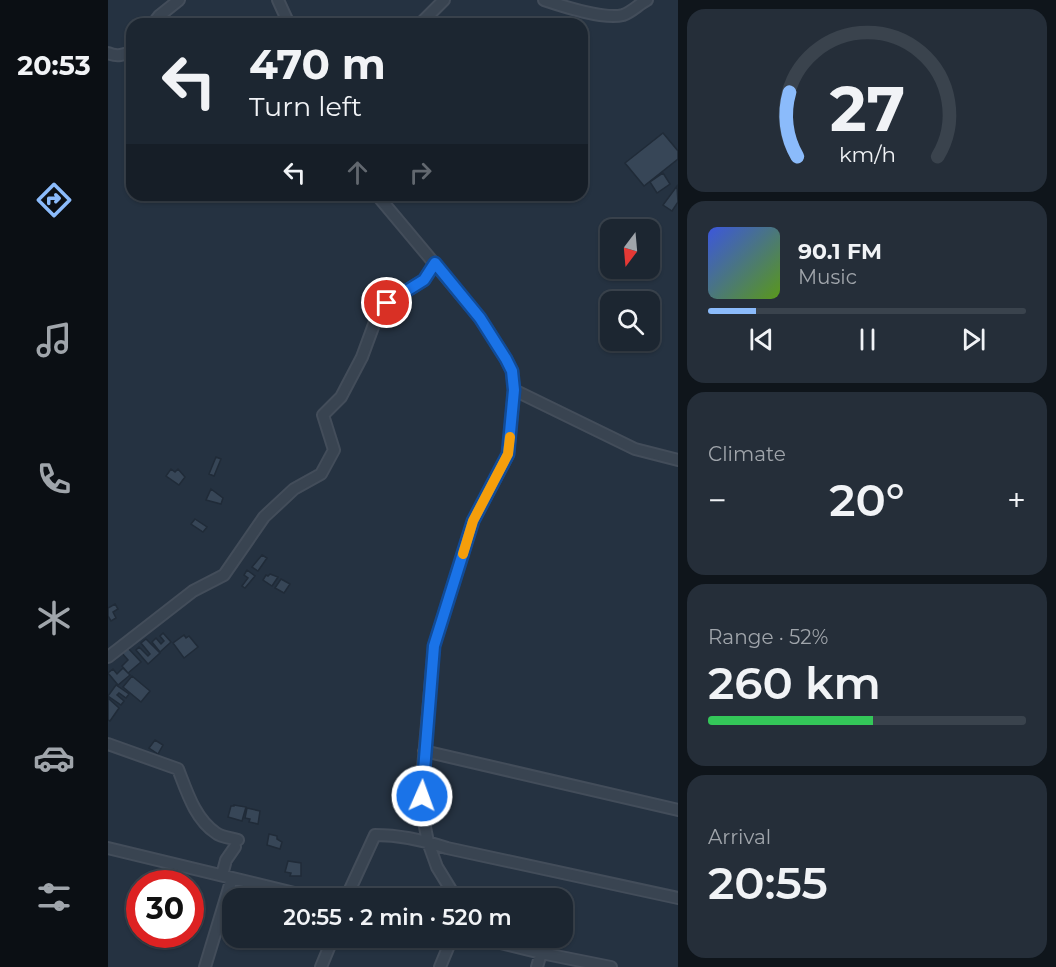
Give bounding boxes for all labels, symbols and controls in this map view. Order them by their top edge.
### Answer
text: 470 m [249,38,386,90]
icon: left [150,42,228,120]
text: 20:53 [17,49,91,82]
text: 27 [829,71,905,147]
text: Turn left [249,90,362,123]
text: km/h [838,142,896,168]
icon: left [278,156,311,189]
icon: ahead [341,156,374,189]
icon: right [404,156,437,189]
icon: directions [33,179,75,221]
north arrow [600,219,660,279]
map controls [600,219,660,351]
text: 90.1 FM [798,238,882,265]
text: Music [798,265,857,289]
pin [361,277,412,328]
icon: arrive [370,286,403,319]
button: search [600,291,660,351]
icon: music [33,319,75,361]
icon: previous [745,323,778,356]
icon: pause [851,323,884,356]
icon: next [957,323,990,356]
text: Climate [708,442,786,466]
icon: phone [33,458,75,500]
text: 20° [829,472,905,527]
text: − [708,480,727,520]
text: + [1007,480,1026,520]
icon: climate [33,597,75,639]
text: Range · 52% [708,625,828,649]
text: 260 km [708,655,881,710]
icon: car [33,737,75,779]
position arrow [390,764,454,828]
text: Arrival [708,825,771,849]
text: 20:55 [708,855,828,910]
speed limit sign: 30 [126,870,204,948]
icon: filters [33,876,75,918]
text: 20:55 · 2 min · 520 m [283,904,512,931]

